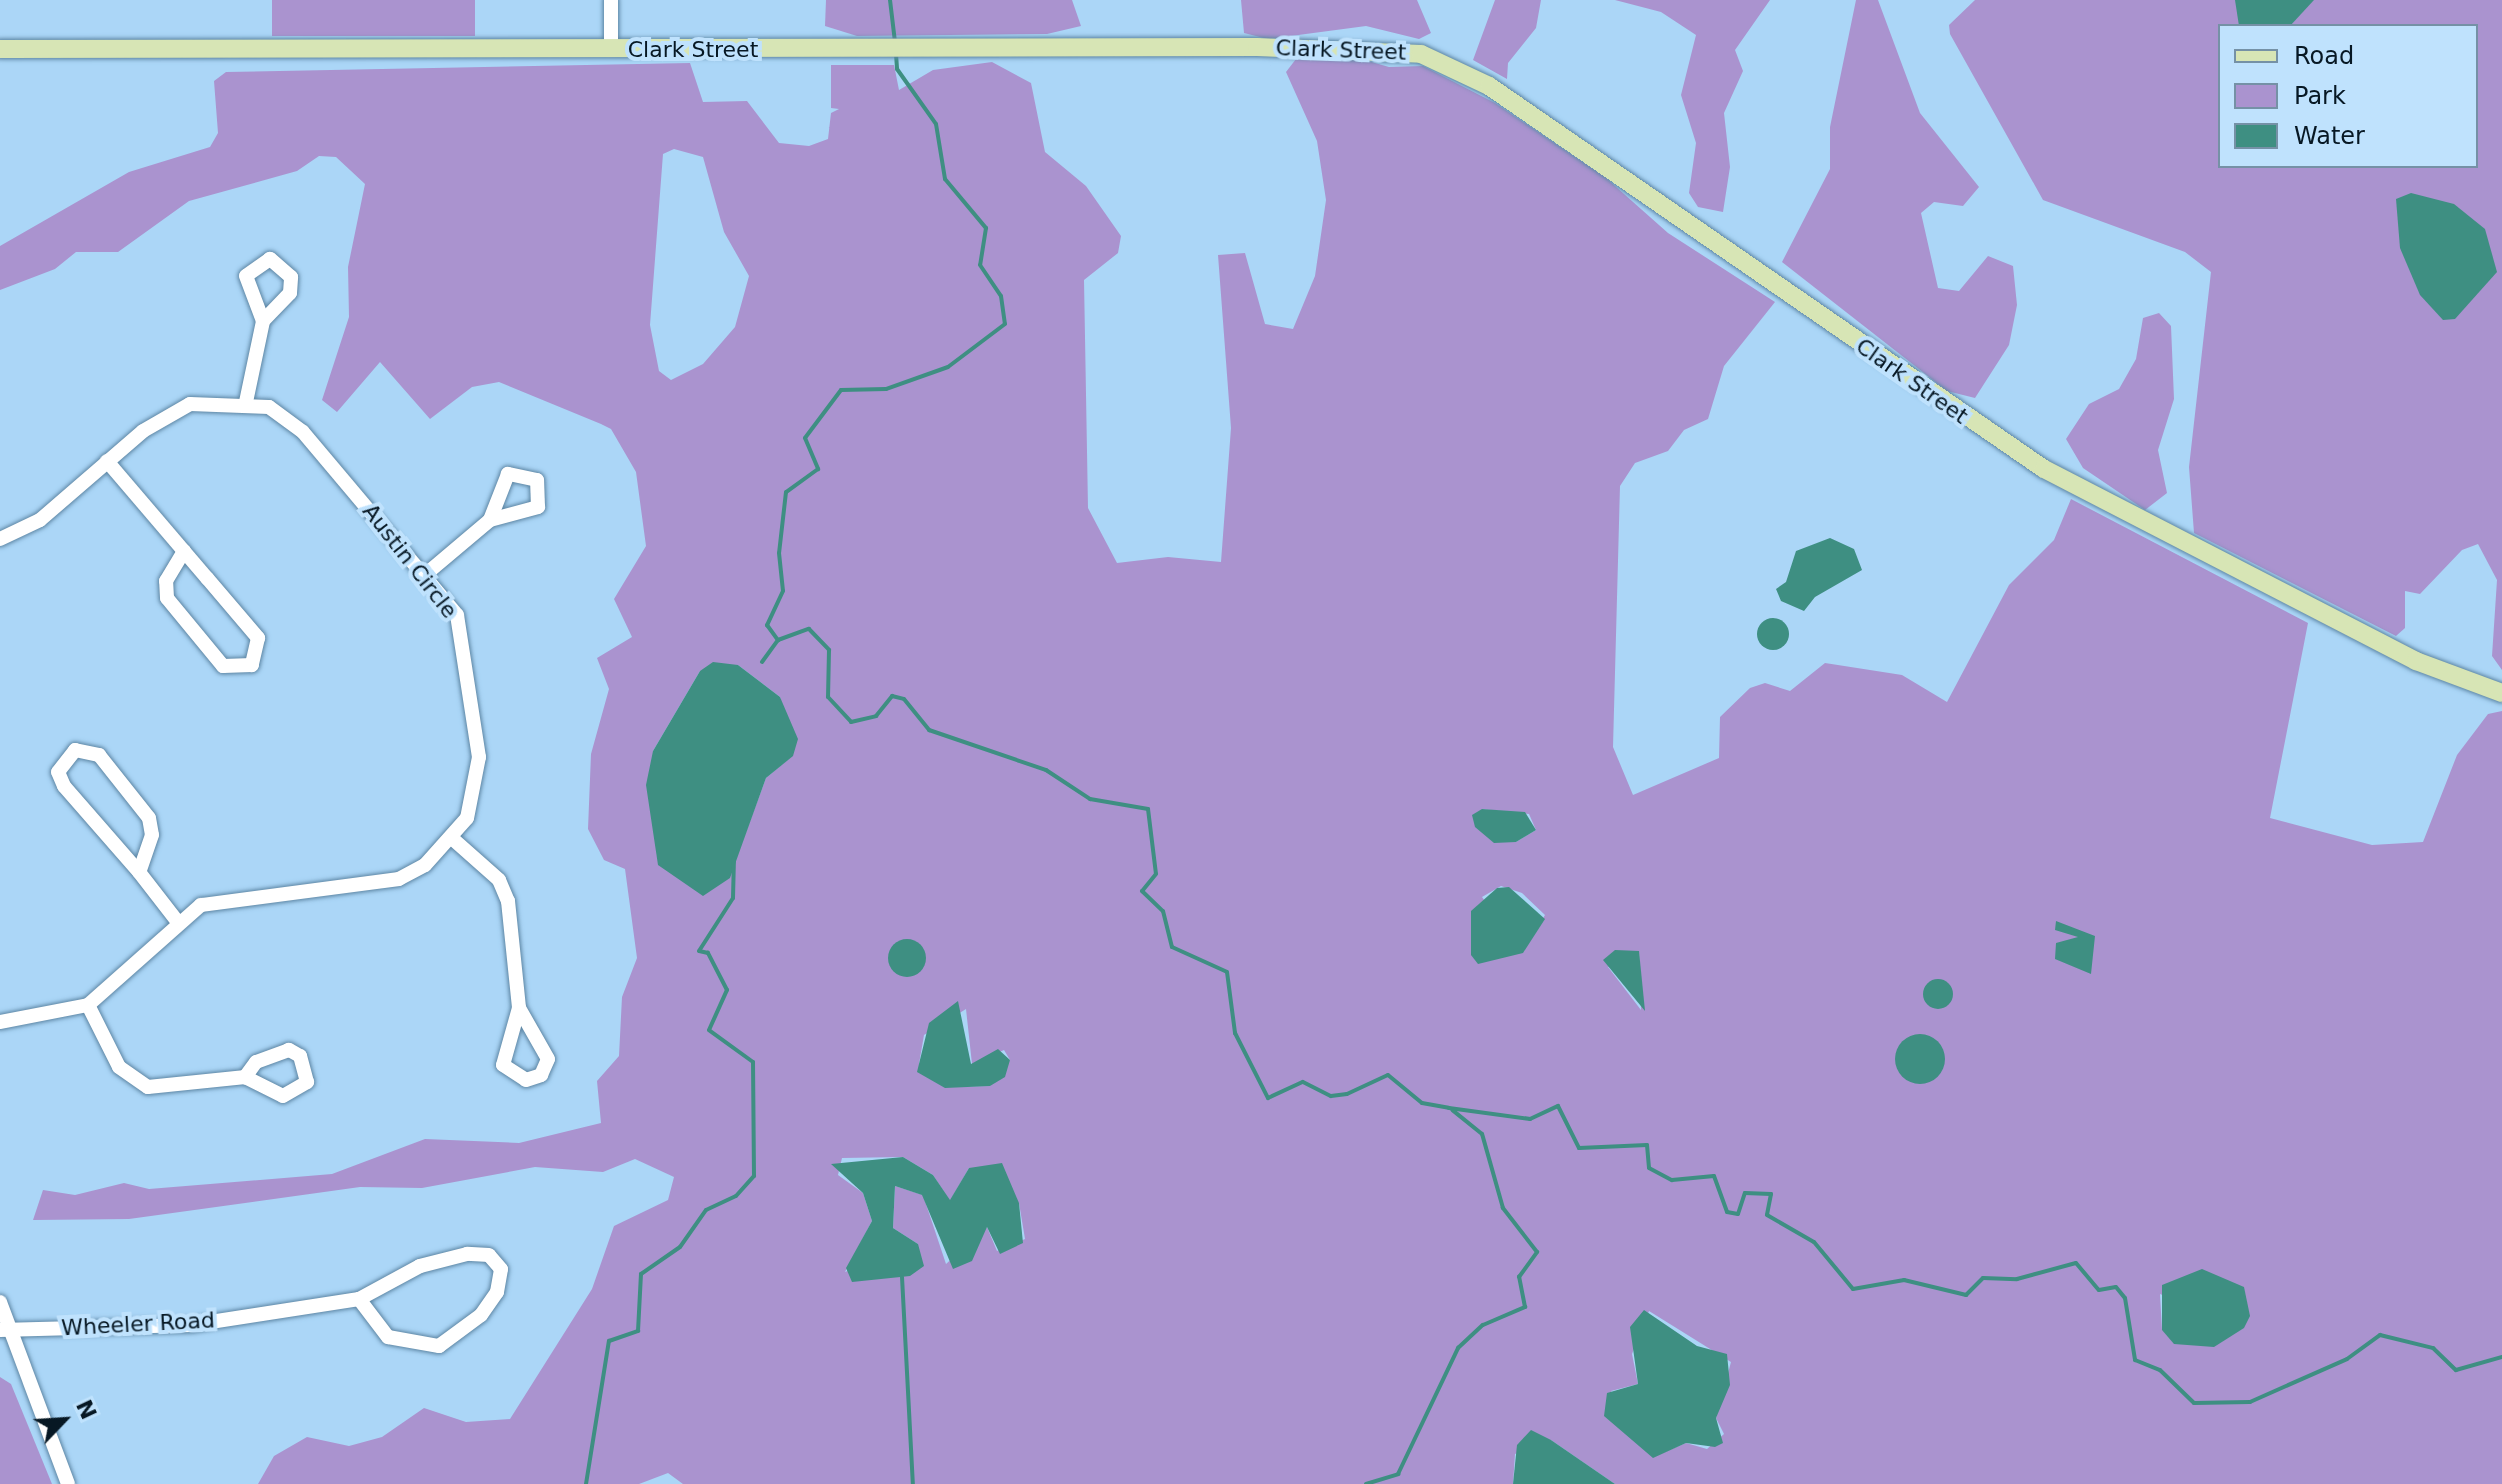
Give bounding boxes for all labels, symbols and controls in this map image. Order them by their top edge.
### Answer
legend [2218,24,2478,168]
street label: Clark Street [1275,35,1407,65]
street label: Clark Street [628,37,758,63]
text: Road [2294,42,2354,70]
text: Park [2294,82,2346,110]
text: Water [2294,122,2365,150]
street label: Clark Street [1851,333,1973,429]
street label: Austin Circle [357,499,463,623]
street label: Wheeler Road [61,1307,215,1341]
north arrow [24,1380,104,1460]
text: N [71,1396,101,1423]

